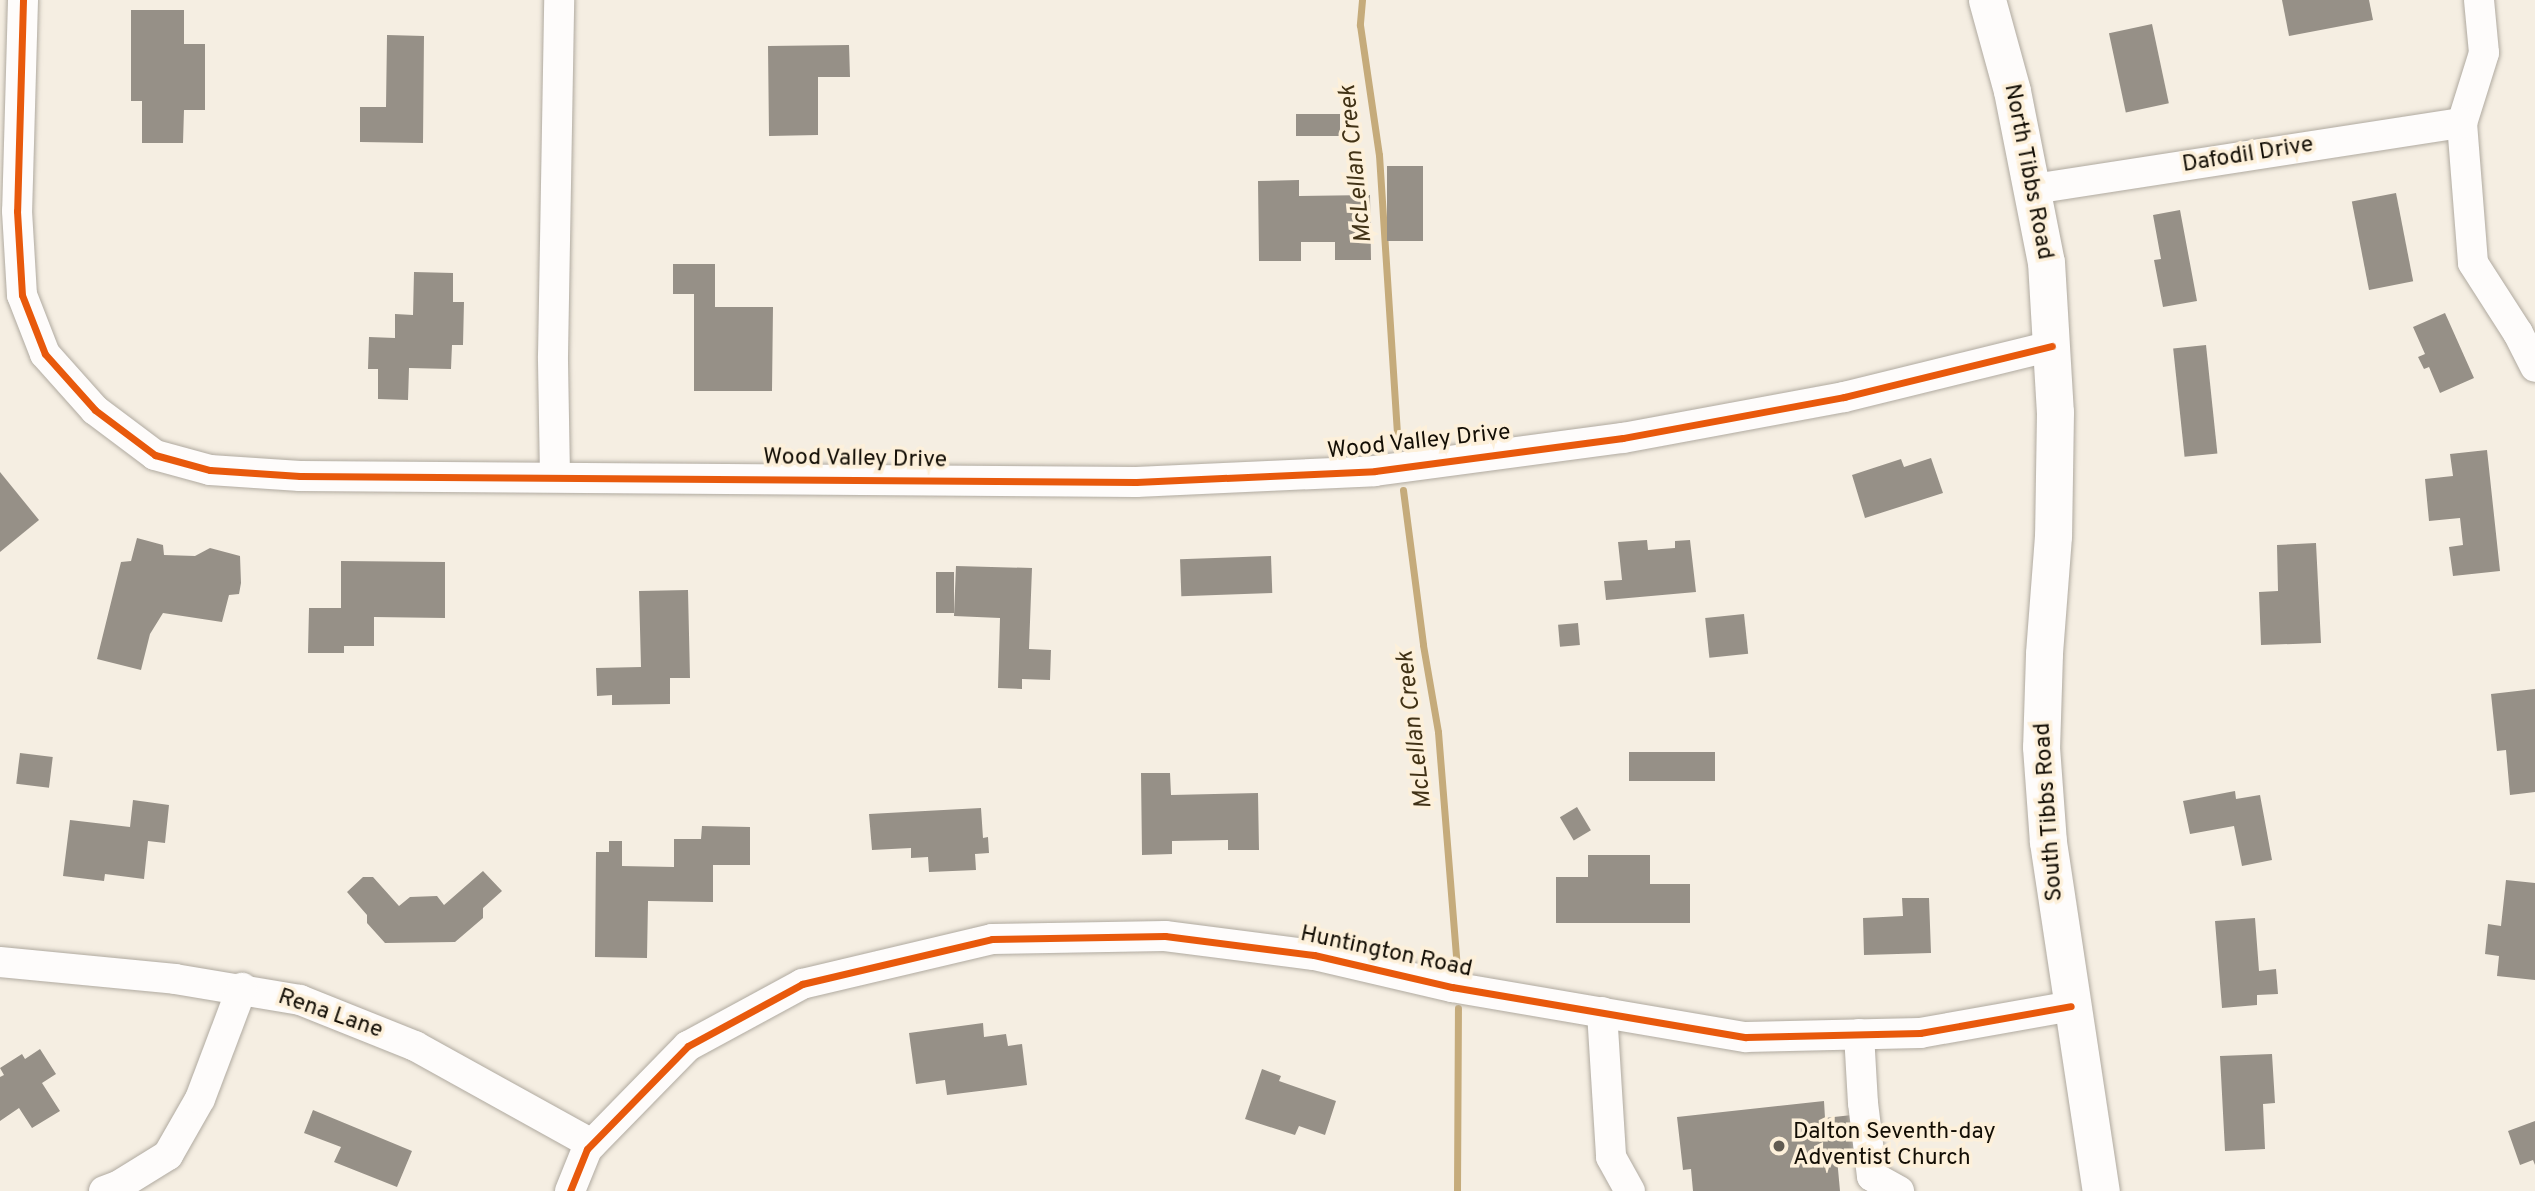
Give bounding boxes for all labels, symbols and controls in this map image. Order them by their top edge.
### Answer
street label: North Tibbs Road [1996,81,2058,263]
water label: McLellan Creek [1334,84,1380,244]
street label: Dafodil Drive [2180,132,2316,180]
street label: Wood Valley Drive [1326,420,1512,466]
street label: Wood Valley Drive [762,445,948,475]
water label: McLellan Creek [1392,649,1440,811]
street label: South Tibbs Road [2030,721,2070,903]
street label: Huntington Road [1298,921,1474,985]
street label: Rena Lane [274,984,386,1046]
place label: Dalton Seventh-day Adventist Church [1793,1119,1996,1173]
marker: Dalton Seventh-day Adventist Church [1771,1138,1787,1154]

